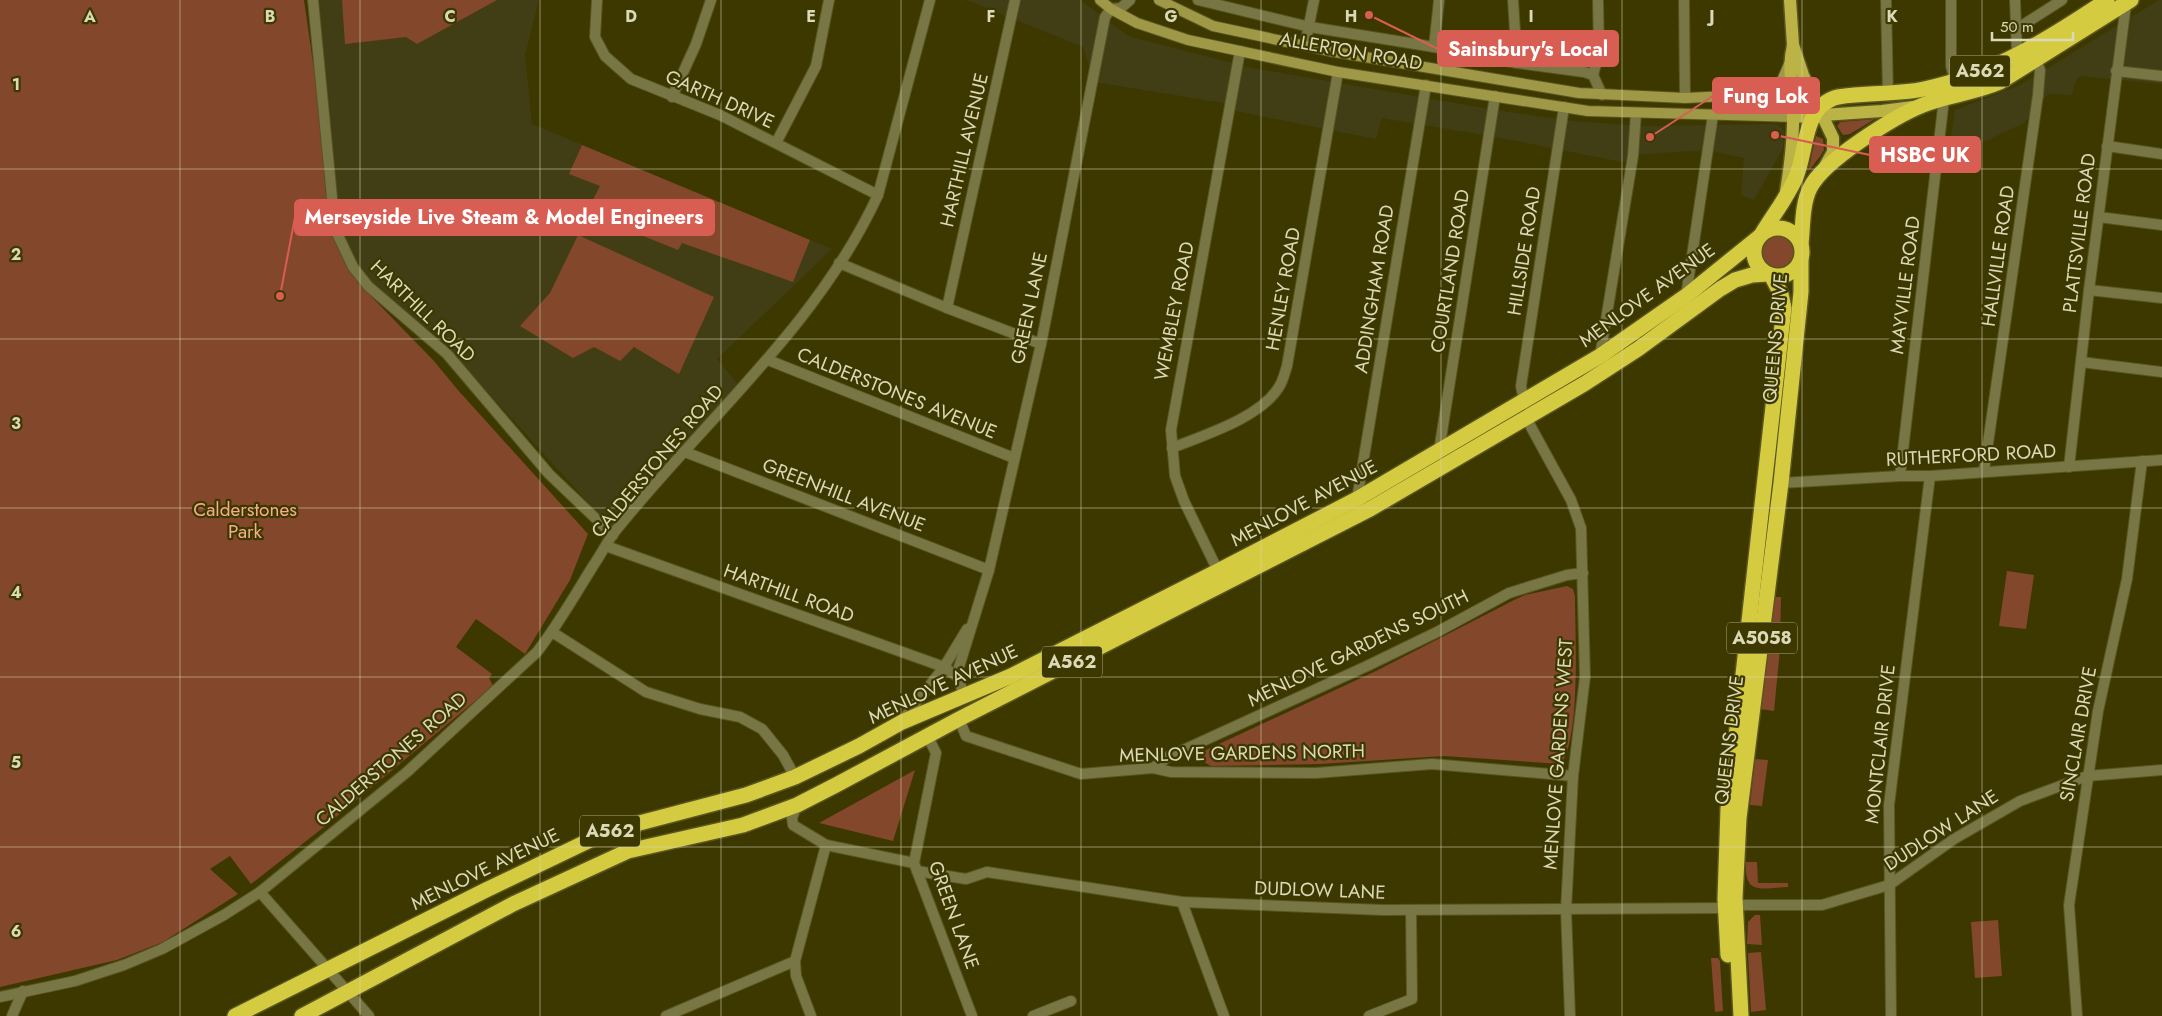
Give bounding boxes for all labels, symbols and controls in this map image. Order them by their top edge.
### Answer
text: A [83,5,96,28]
text: B [265,5,275,28]
text: C [444,5,456,28]
text: D [625,5,637,28]
text: E [806,5,816,28]
text: F [987,5,995,28]
text: G [1164,5,1178,28]
text: H [1345,5,1357,28]
text: I [1528,5,1534,28]
text: J [1706,5,1715,28]
text: K [1886,5,1898,28]
scale bar [1992,10,2073,42]
text: 50 m [2000,16,2034,38]
street label: ALLERTON ROAD [1277,25,1425,77]
callout: Sainsbury's Local [1438,31,1618,66]
text: Sainsbury's Local [1448,35,1608,64]
road number: A562 [1950,56,2010,86]
street label: GARTH DRIVE [661,63,779,135]
street label: HARTHILL AVENUE [933,70,995,230]
text: 1 [12,73,20,96]
callout: Fung Lok [1713,78,1819,113]
text: Fung Lok [1723,82,1809,111]
callout: HSBC UK [1870,137,1980,172]
text: HSBC UK [1880,141,1970,170]
street label: PLATTSVILLE ROAD [2056,152,2102,314]
street label: HALLVILLE ROAD [1975,184,2021,328]
street label: HILLSIDE ROAD [1500,185,1548,317]
street label: COURTLAND ROAD [1424,187,1476,355]
callout: Merseyside Live Steam & Model Engineers [295,200,714,235]
text: Merseyside Live Steam & Model Engineers [305,203,703,232]
street label: ADDINGHAM ROAD [1347,203,1401,375]
street label: MAYVILLE ROAD [1883,214,1927,356]
street label: HENLEY ROAD [1259,225,1307,353]
street label: MENLOVE AVENUE [1573,236,1721,354]
street label: WEMBLEY ROAD [1147,239,1201,383]
text: 2 [11,243,21,266]
street label: GREEN LANE [1004,250,1054,366]
street label: HARTHILL ROAD [364,254,482,368]
street label: QUEENS DRIVE [1756,272,1794,404]
street label: CALDERSTONES AVENUE [793,341,1001,445]
street label: CALDERSTONES ROAD [585,378,729,544]
text: 3 [11,412,21,435]
street label: RUTHERFORD ROAD [1885,437,2057,473]
street label: GREENHILL AVENUE [759,451,929,539]
street label: MENLOVE AVENUE [1226,453,1382,553]
park label: Calderstones Park [193,496,297,545]
street label: HARTHILL ROAD [720,557,858,629]
text: 4 [10,581,22,604]
street label: MENLOVE GARDENS SOUTH [1243,583,1473,713]
road number: A5058 [1727,622,1797,654]
street label: MENLOVE AVENUE [864,637,1022,731]
street label: MENLOVE GARDENS WEST [1536,637,1580,871]
road number: A562 [1042,646,1102,678]
street label: MONTCLAIR DRIVE [1858,663,1902,825]
street label: SINCLAIR DRIVE [2053,664,2103,804]
street label: QUEENS DRIVE [1708,674,1750,806]
street label: CALDERSTONES ROAD [309,685,473,832]
street label: MENLOVE GARDENS NORTH [1119,737,1365,769]
text: 5 [11,751,21,774]
street label: DUDLOW LANE [1879,783,2003,877]
road number: A562 [580,816,640,846]
street label: MENLOVE AVENUE [406,821,564,917]
street label: GREEN LANE [922,857,986,973]
street label: DUDLOW LANE [1254,874,1386,906]
text: 6 [11,920,21,943]

